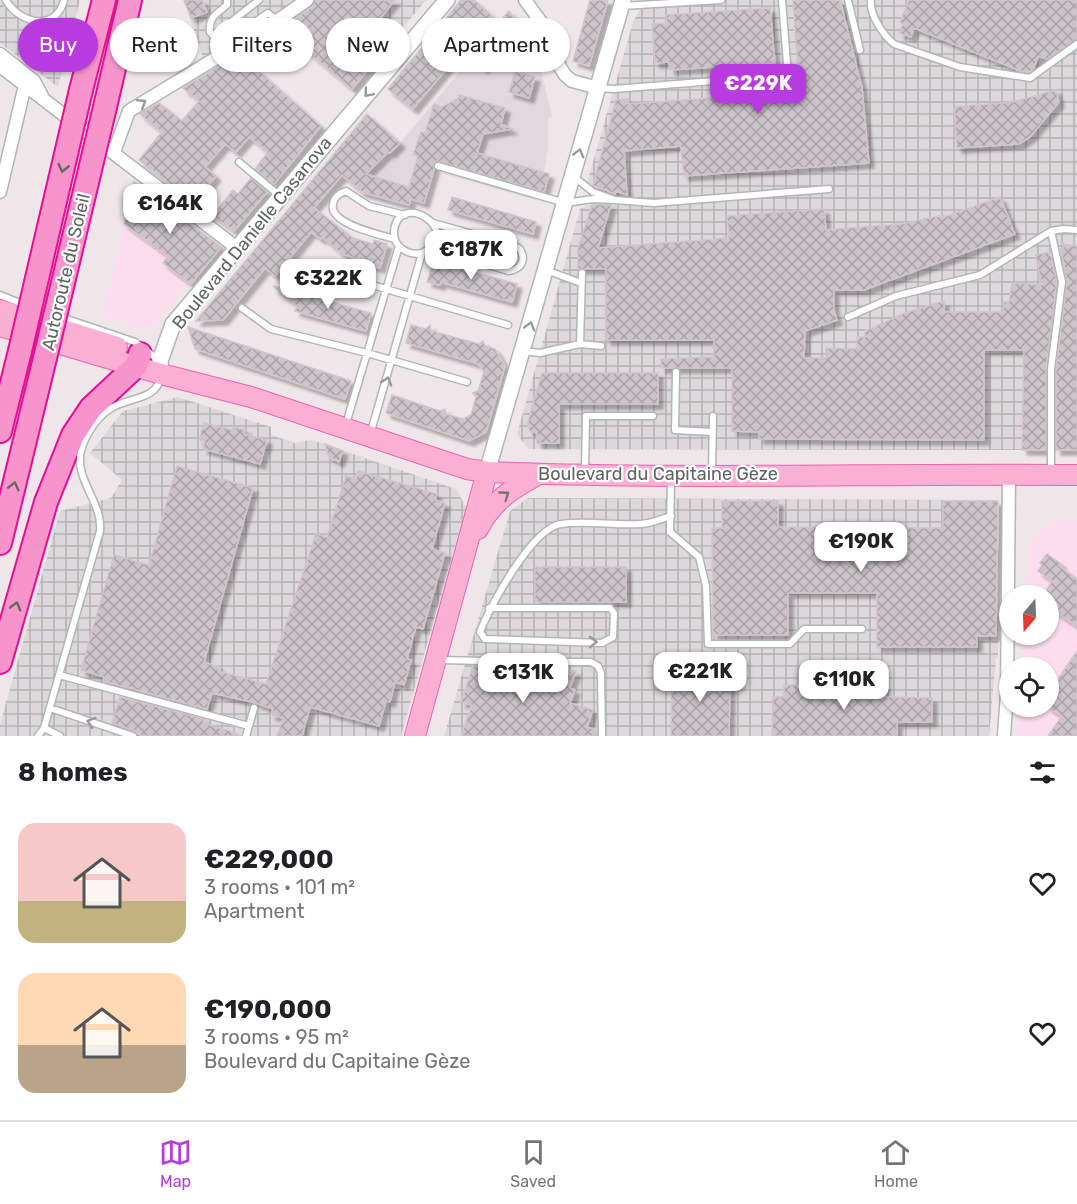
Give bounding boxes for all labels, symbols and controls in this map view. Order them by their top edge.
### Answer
chip: Buy [18,18,98,72]
chip: Rent [110,18,198,72]
chip: Filters [210,18,314,72]
chip: New [326,18,410,72]
chip: Apartment [422,18,570,72]
pin: €229K [716,64,800,115]
text: €229K [724,71,792,95]
one-way arrow [364,86,375,97]
one-way arrow [136,99,146,111]
street label: Boulevard Danielle Casanova [168,132,336,334]
one-way arrow [572,148,584,159]
one-way arrow [58,163,71,173]
pin: €164K [128,184,212,235]
street label: Autoroute du Soleil [37,191,95,353]
text: €164K [137,191,203,215]
pin: €187K [429,230,513,281]
text: €187K [439,237,503,261]
pin: €322K [286,259,370,310]
text: €322K [294,266,362,290]
one-way arrow [523,321,535,332]
one-way arrow [380,376,392,386]
street label: Boulevard du Capitaine Gèze [538,463,778,485]
one-way arrow [7,481,20,491]
one-way arrow [499,491,510,502]
pin: €190K [819,522,903,573]
text: €190K [828,529,894,553]
north arrow [999,585,1059,645]
map controls [999,585,1059,717]
one-way arrow [9,601,21,612]
one-way arrow [589,636,598,648]
pin: €221K [658,652,742,703]
pin: €131K [481,653,565,704]
button: locate [999,657,1059,717]
text: €221K [668,659,732,683]
text: €131K [492,660,554,684]
pin: €110K [802,660,886,711]
text: €110K [813,667,875,691]
one-way arrow [86,717,97,730]
icon: filters [1026,756,1059,789]
text: 8 homes [18,757,128,788]
text: €229,000 [204,844,334,875]
icon: home [66,847,138,919]
icon: heart [1026,867,1059,900]
text: 3 rooms · 101 m² [204,875,355,899]
text: Apartment [204,899,305,923]
text: €190,000 [204,994,332,1025]
icon: home [66,997,138,1069]
icon: heart [1026,1017,1059,1050]
text: 3 rooms · 95 m² [204,1025,349,1049]
text: Boulevard du Capitaine Gèze [204,1049,470,1073]
tab: Map [159,1136,192,1191]
tab: Saved [510,1136,556,1191]
tab: Home [874,1136,918,1191]

